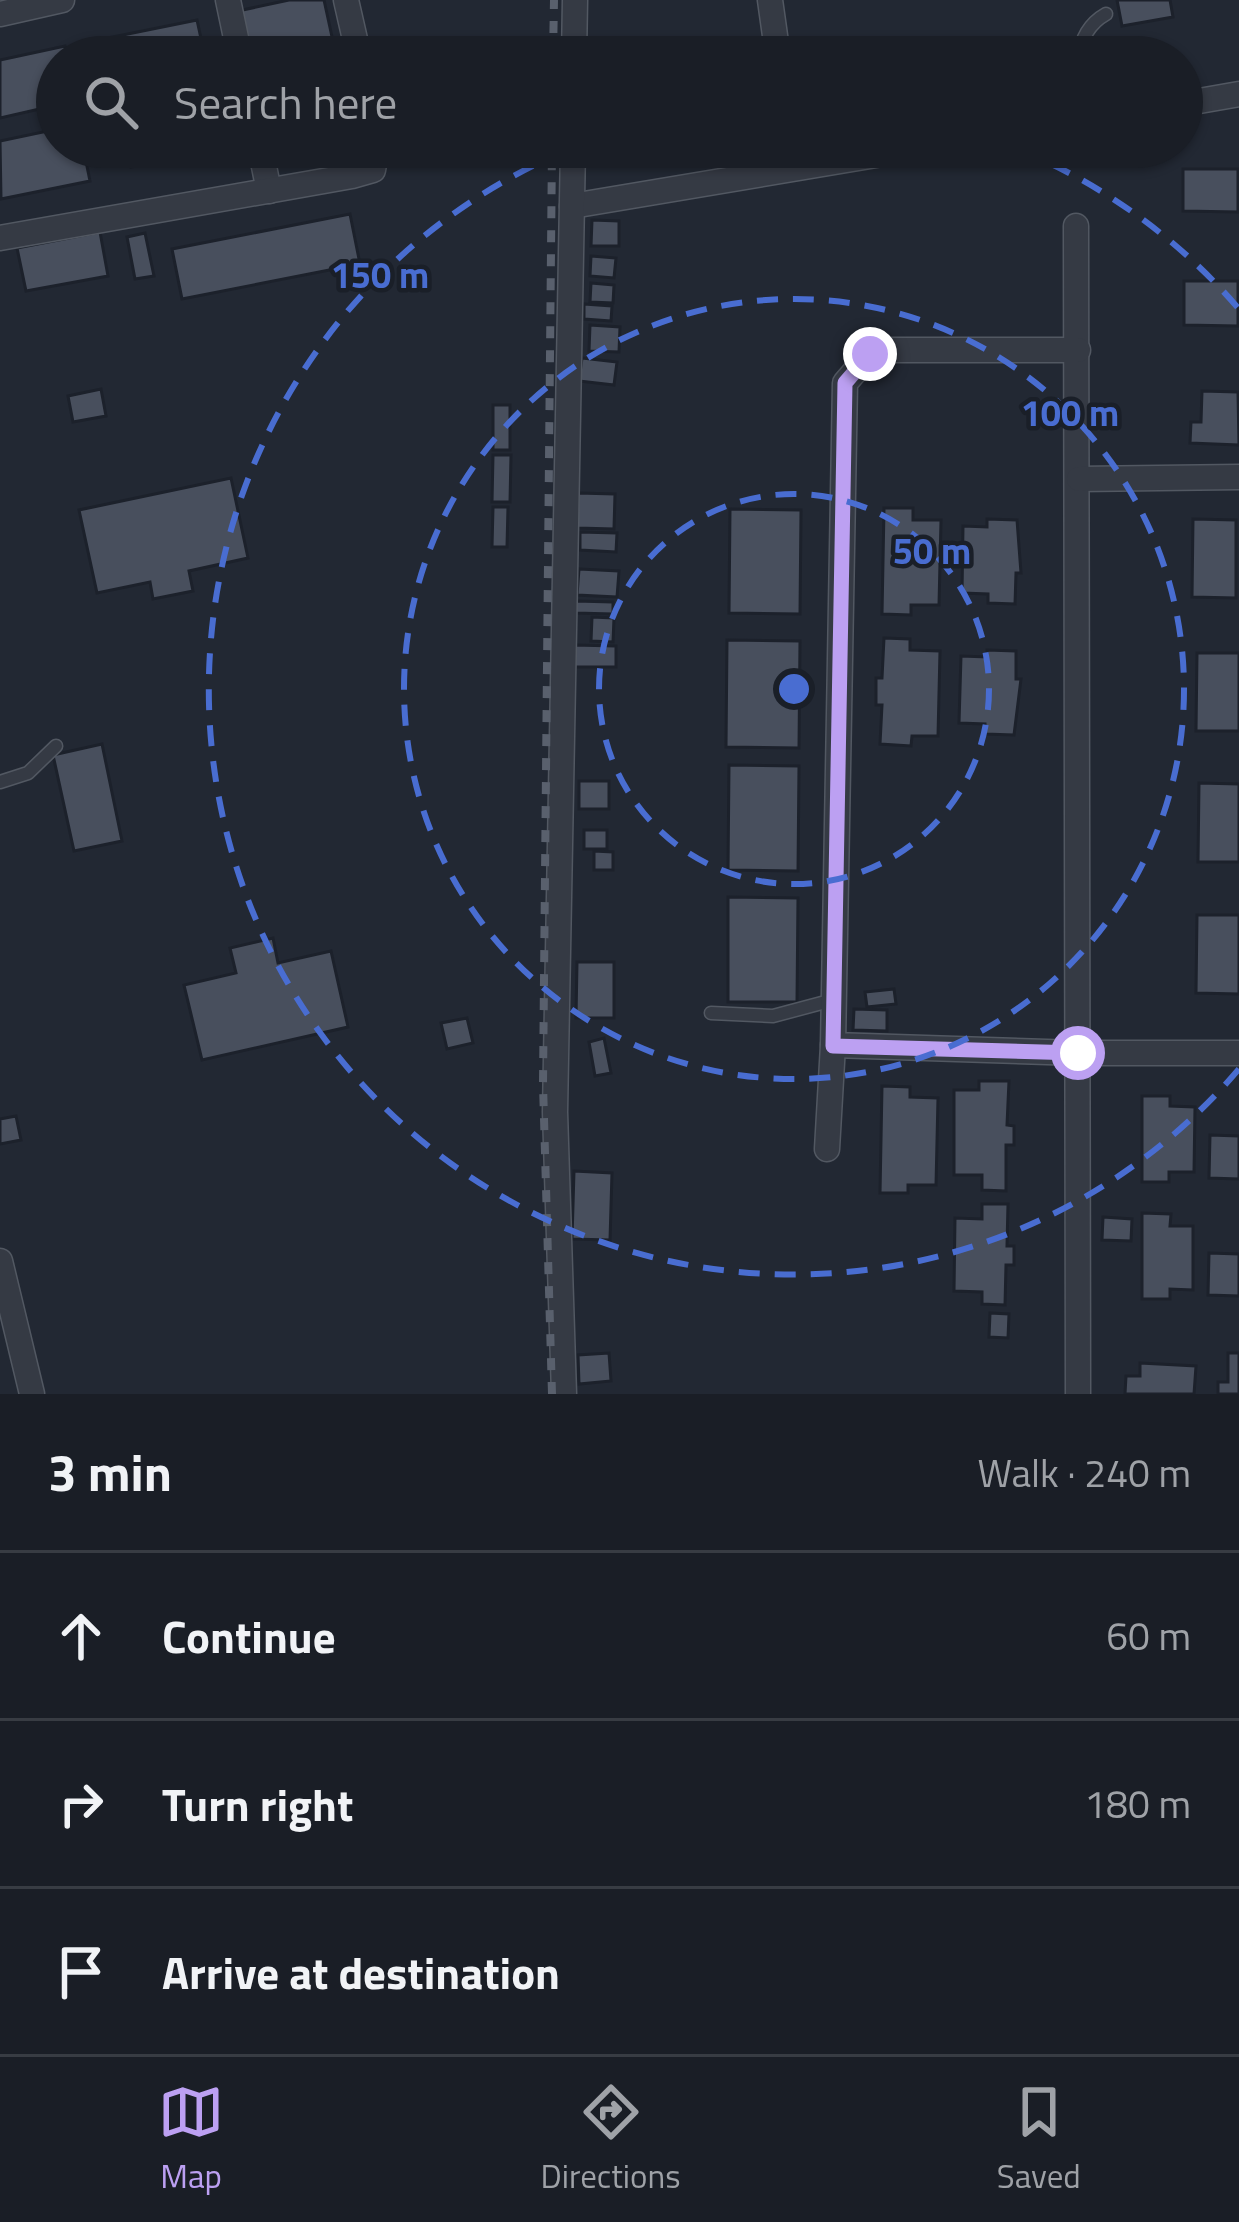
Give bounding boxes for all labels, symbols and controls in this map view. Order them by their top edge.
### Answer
search box [36,36,1203,168]
text: Search here [174,68,397,136]
icon: search [78,69,144,135]
text: 150 m [331,247,429,302]
route end [843,327,897,381]
text: 100 m [1021,385,1119,440]
text: 50 m [893,523,971,578]
centre of rings [773,668,815,710]
route start [1051,1026,1105,1080]
text: 3 min [48,1433,172,1511]
text: Walk · 240 m [977,1443,1191,1502]
text: Continue [162,1602,336,1670]
icon: ahead [48,1603,114,1669]
text: 60 m [1106,1606,1191,1665]
text: Turn right [162,1770,353,1838]
icon: right [48,1771,114,1837]
text: 180 m [1084,1774,1191,1833]
text: Arrive at destination [162,1938,560,2006]
icon: arrive [48,1939,114,2005]
tab: Map [158,2079,224,2201]
tab: Directions [541,2079,680,2201]
tab: Saved [997,2079,1081,2201]

